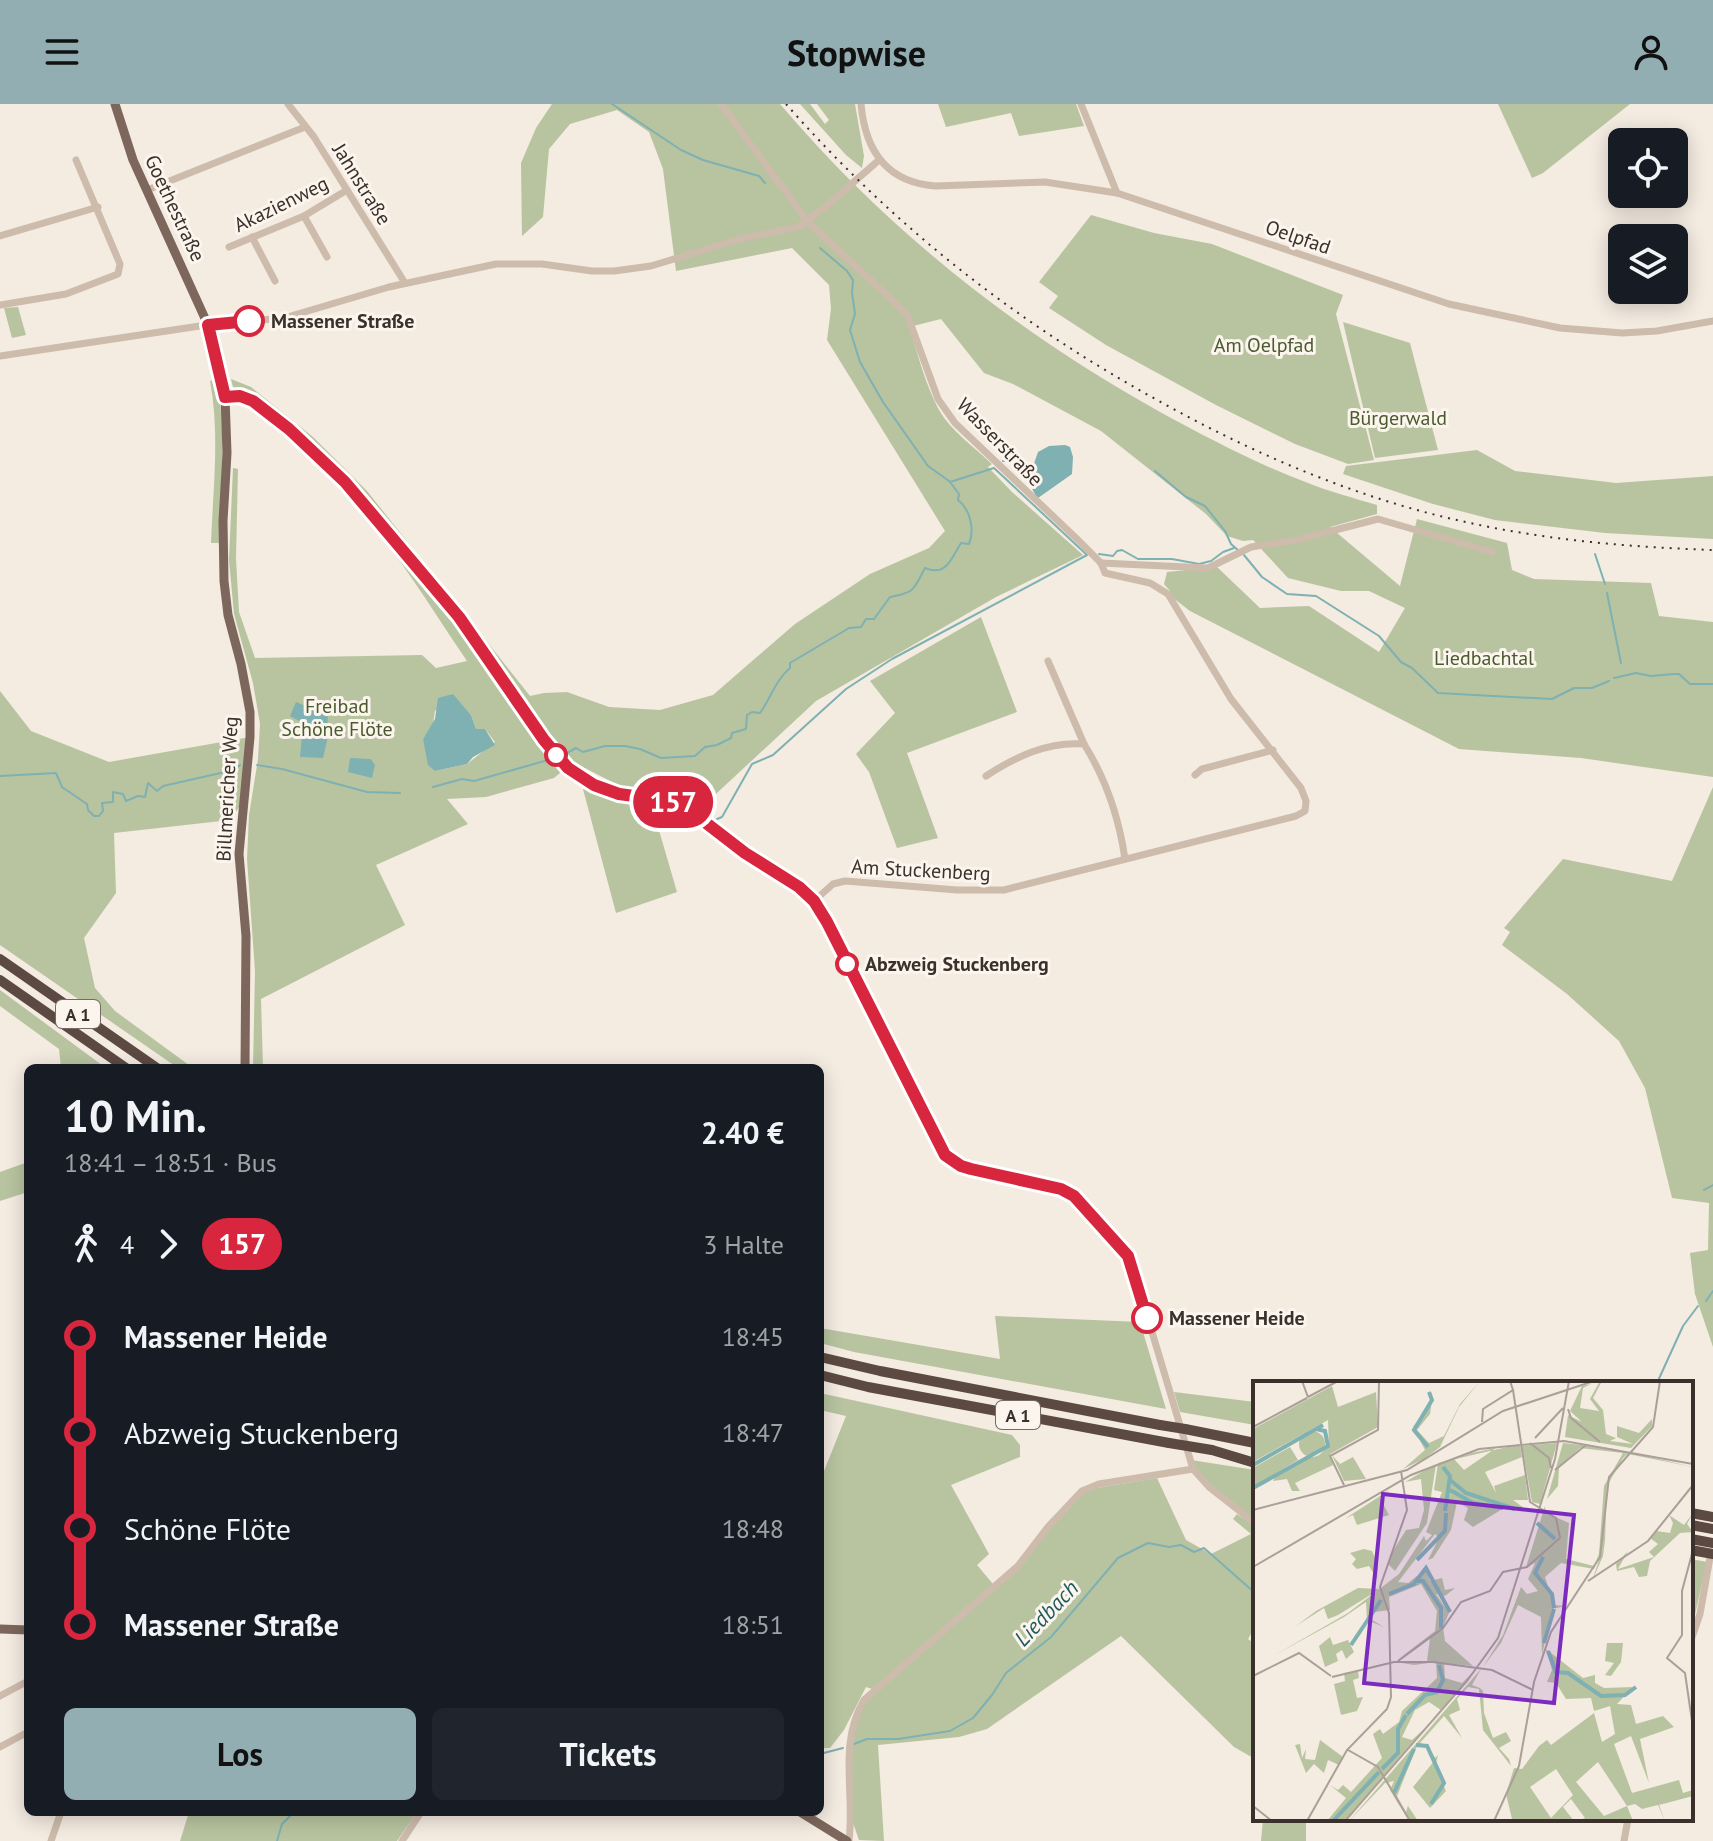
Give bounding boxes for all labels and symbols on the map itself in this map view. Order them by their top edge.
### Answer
street label: Jahnstraße [326,137,397,230]
street label: Goethestraße [139,150,211,266]
street label: Akazienweg [230,170,332,238]
street label: Oelpfad [1262,214,1334,260]
marker: Massener Straße [234,306,264,336]
place label: Massener Straße [271,308,414,334]
park label: Am Oelpfad [1214,332,1314,358]
street label: Wasserstraße [951,392,1049,492]
park label: Bürgerwald [1349,405,1447,431]
park label: Liedbachtal [1434,645,1534,671]
park label: Freibad Schöne Flöte [281,693,393,742]
street label: Billmericher Weg [210,716,244,862]
unlabelled marker [545,744,567,766]
line badge: 157 [627,776,719,828]
street label: Am Stuckenberg [851,853,991,887]
place label: Abzweig Stuckenberg [865,951,1049,977]
marker: Abzweig Stuckenberg [836,953,858,975]
road number: A 1 [56,1000,100,1028]
marker: Massener Heide [1132,1303,1162,1333]
place label: Massener Heide [1169,1305,1305,1331]
inset map [1253,1381,1693,1821]
road number: A 1 [996,1401,1040,1429]
water label: Liedbach [1008,1574,1084,1652]

